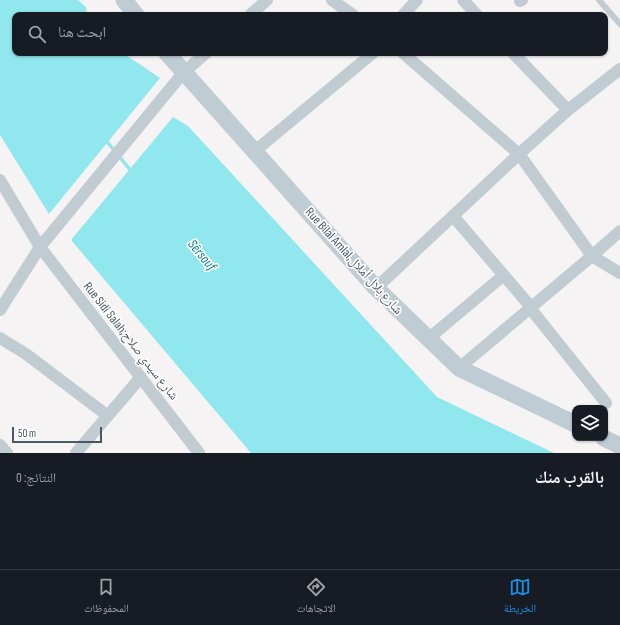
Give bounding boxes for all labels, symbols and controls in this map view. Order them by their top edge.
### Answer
search box [12,12,608,56]
icon: search [26,23,48,45]
text: ابحث هنا [58,23,106,42]
street label: Rue Bilal Amlal,شارع بلال أملال [301,204,406,318]
water label: Sêrsouf [184,236,221,276]
street label: Rue Sidi Salah;شارع سيدي صلاح [78,279,182,405]
map controls [572,405,608,441]
button: layers [572,405,608,441]
scale bar [12,425,102,444]
text: 50 m [18,427,36,440]
text: بالقرب منك [535,468,604,488]
text: النتائج: 0 [16,470,56,486]
tab: المحفوظات [84,576,129,619]
tab: الاتجاهات [297,576,336,619]
tab: الخريطة [504,576,536,619]

